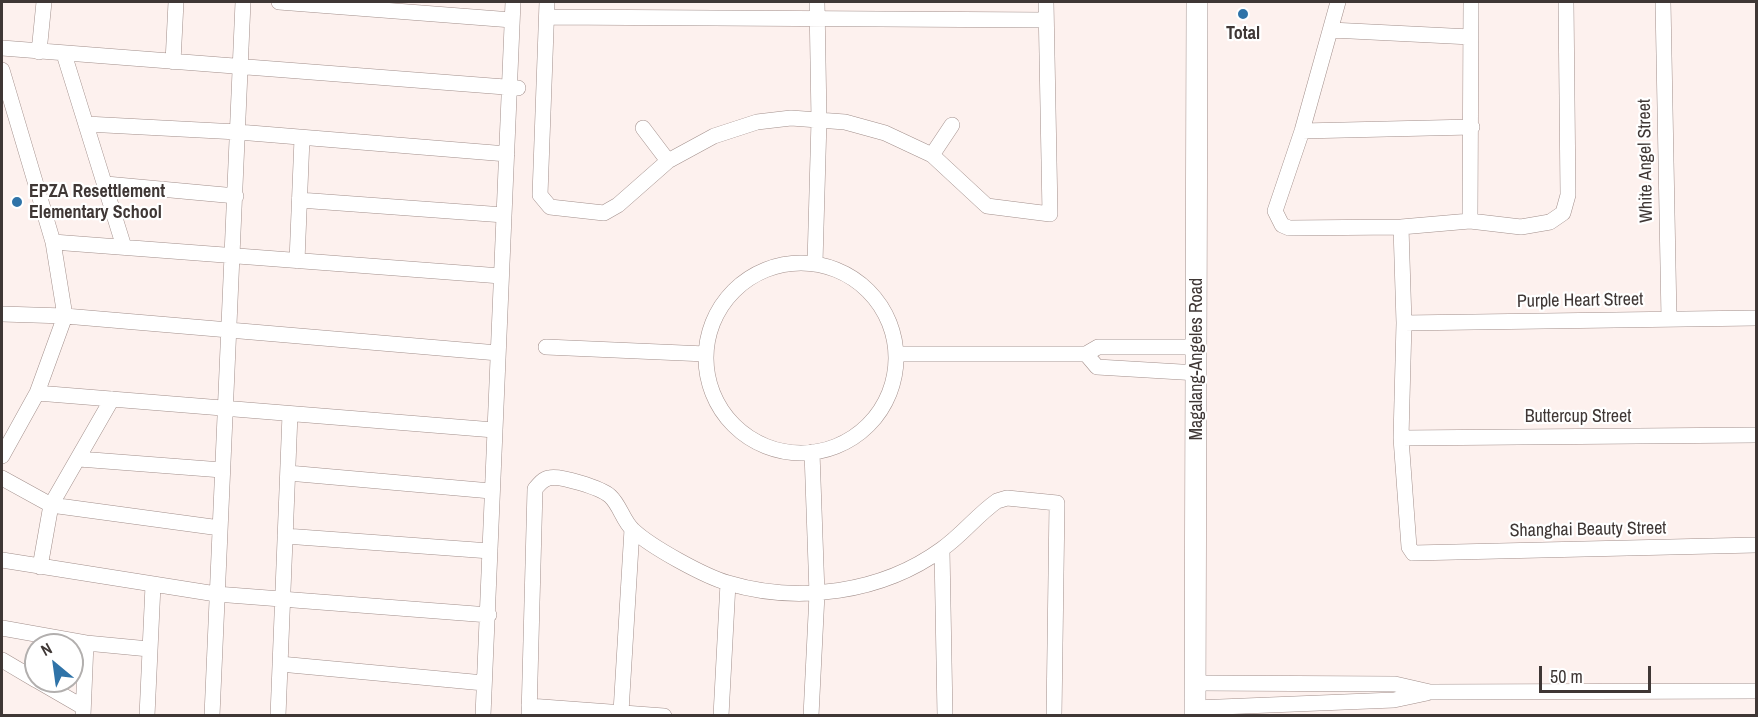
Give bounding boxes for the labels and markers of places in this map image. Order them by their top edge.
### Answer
marker: Total [1236,7,1250,21]
place label: Total [1226,23,1260,45]
place label: EPZA Resettlement Elementary School [29,181,165,224]
marker: EPZA Resettlement Elementary School [10,195,24,209]

